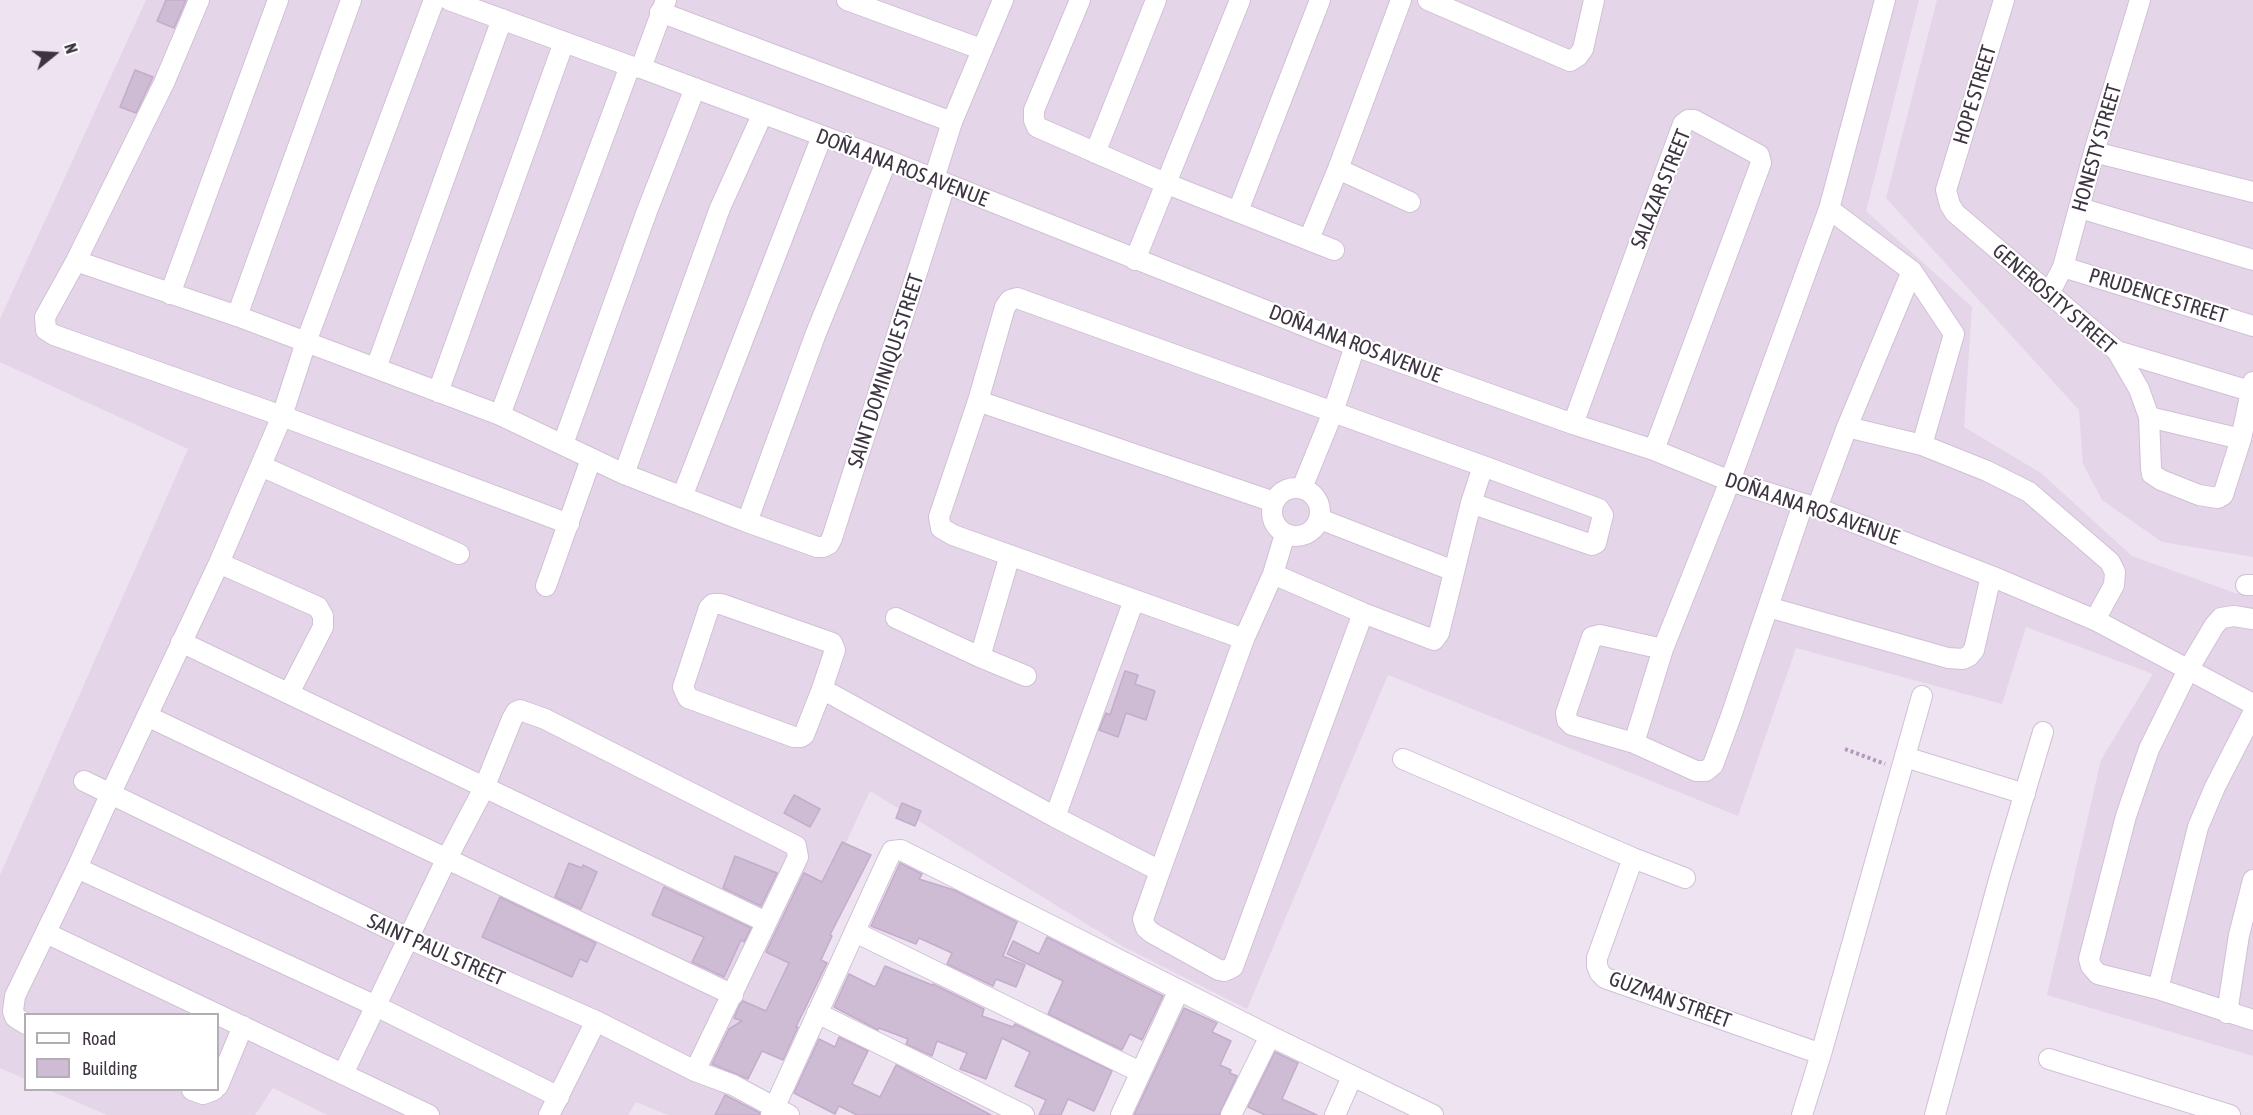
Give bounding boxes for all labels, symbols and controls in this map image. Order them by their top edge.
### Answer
north arrow [24,24,84,84]
text: N [61,41,81,56]
street label: HOPE STREET [1948,42,2002,148]
street label: HONESTY STREET [2067,81,2127,215]
street label: DOÑA ANA ROS AVENUE [812,124,992,212]
street label: SALAZAR STREET [1626,126,1696,252]
street label: GENEROSITY STREET [1987,239,2121,359]
street label: PRUDENCE STREET [2086,263,2230,329]
street label: SAINT DOMINIQUE STREET [843,271,929,471]
street label: DOÑA ANA ROS AVENUE [1265,300,1445,388]
street label: DOÑA ANA ROS AVENUE [1722,467,1902,551]
street label: SAINT PAUL STREET [363,908,509,992]
street label: GUZMAN STREET [1605,966,1735,1034]
legend [24,1013,219,1091]
text: Road [82,1028,116,1049]
text: Building [82,1058,137,1079]

